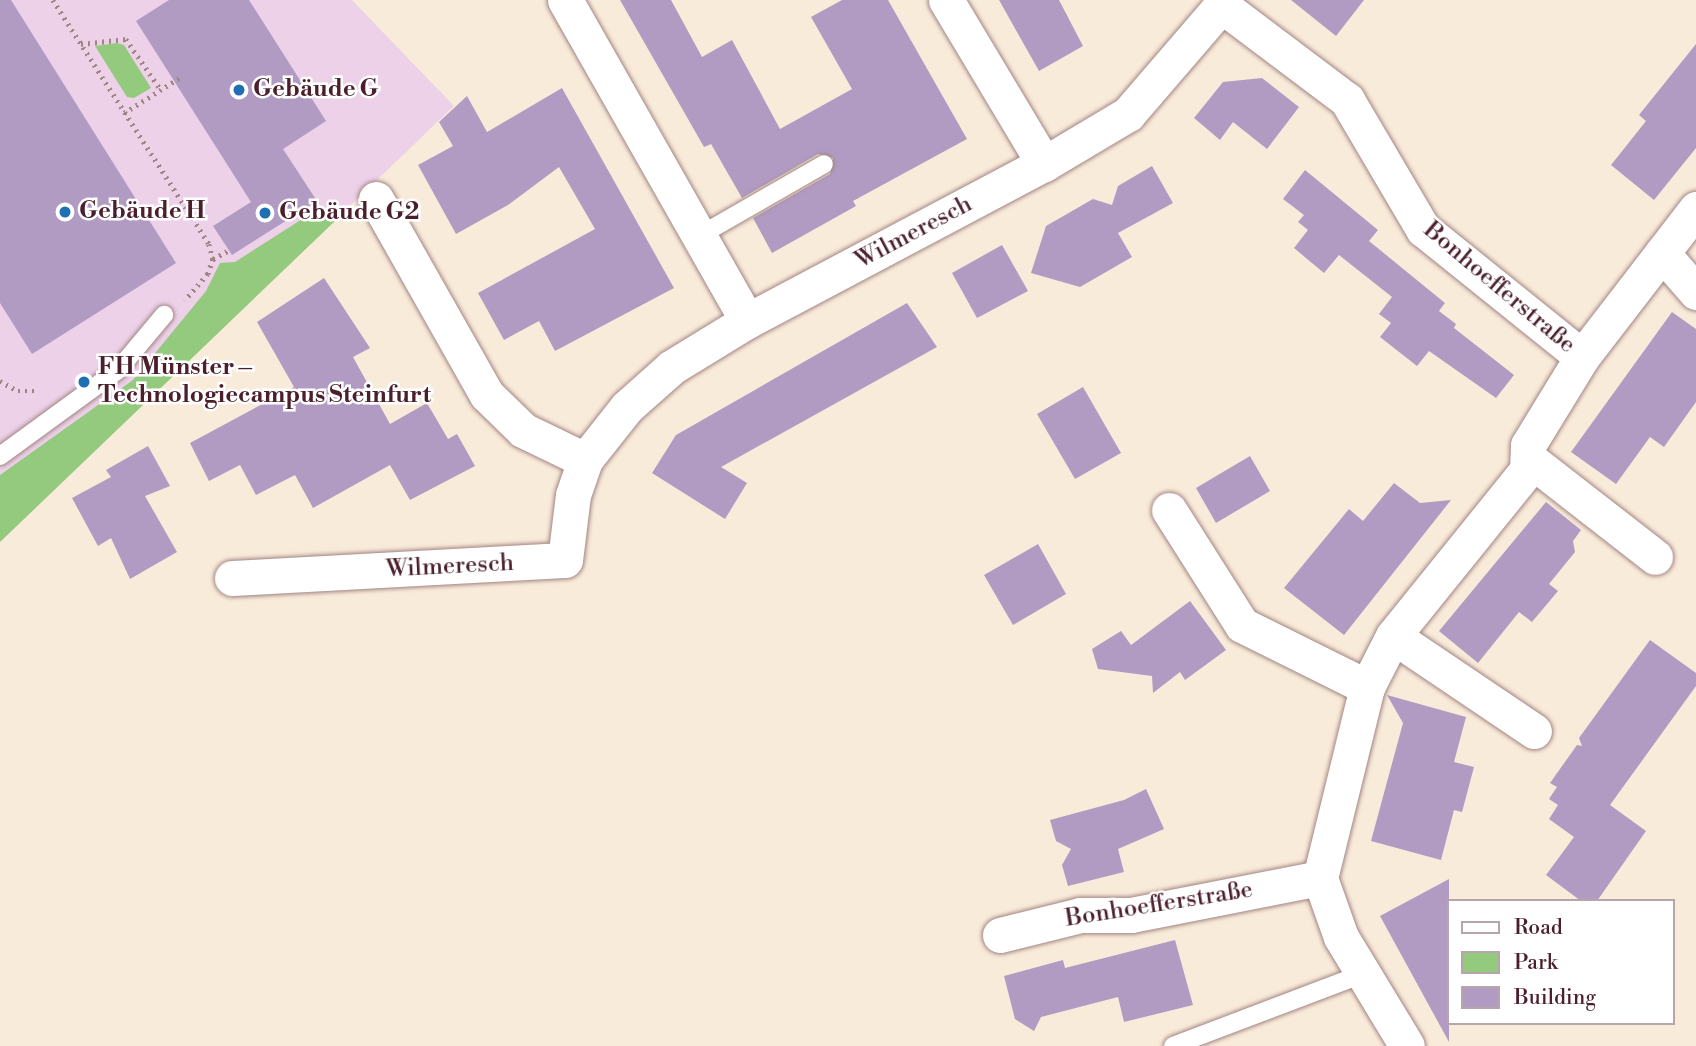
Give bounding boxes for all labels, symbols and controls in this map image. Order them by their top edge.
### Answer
place label: Gebäude G [253,76,378,104]
marker: Gebäude G [231,82,247,98]
street label: Wilmeresch [851,190,977,276]
place label: Gebäude H [79,198,205,226]
place label: Gebäude G2 [279,199,419,227]
marker: Gebäude H [57,204,73,220]
marker: Gebäude G2 [257,205,273,221]
street label: Bonhoefferstraße [1417,216,1581,360]
place label: FH Münster – Technologiecampus Steinfurt [98,354,431,410]
marker: FH Münster – Technologiecampus Steinfurt [76,374,92,390]
street label: Wilmeresch [385,549,515,585]
street label: Bonhoefferstraße [1063,876,1255,934]
legend [1448,899,1675,1025]
text: Road [1514,915,1563,941]
text: Park [1514,950,1558,976]
text: Building [1514,985,1596,1011]

